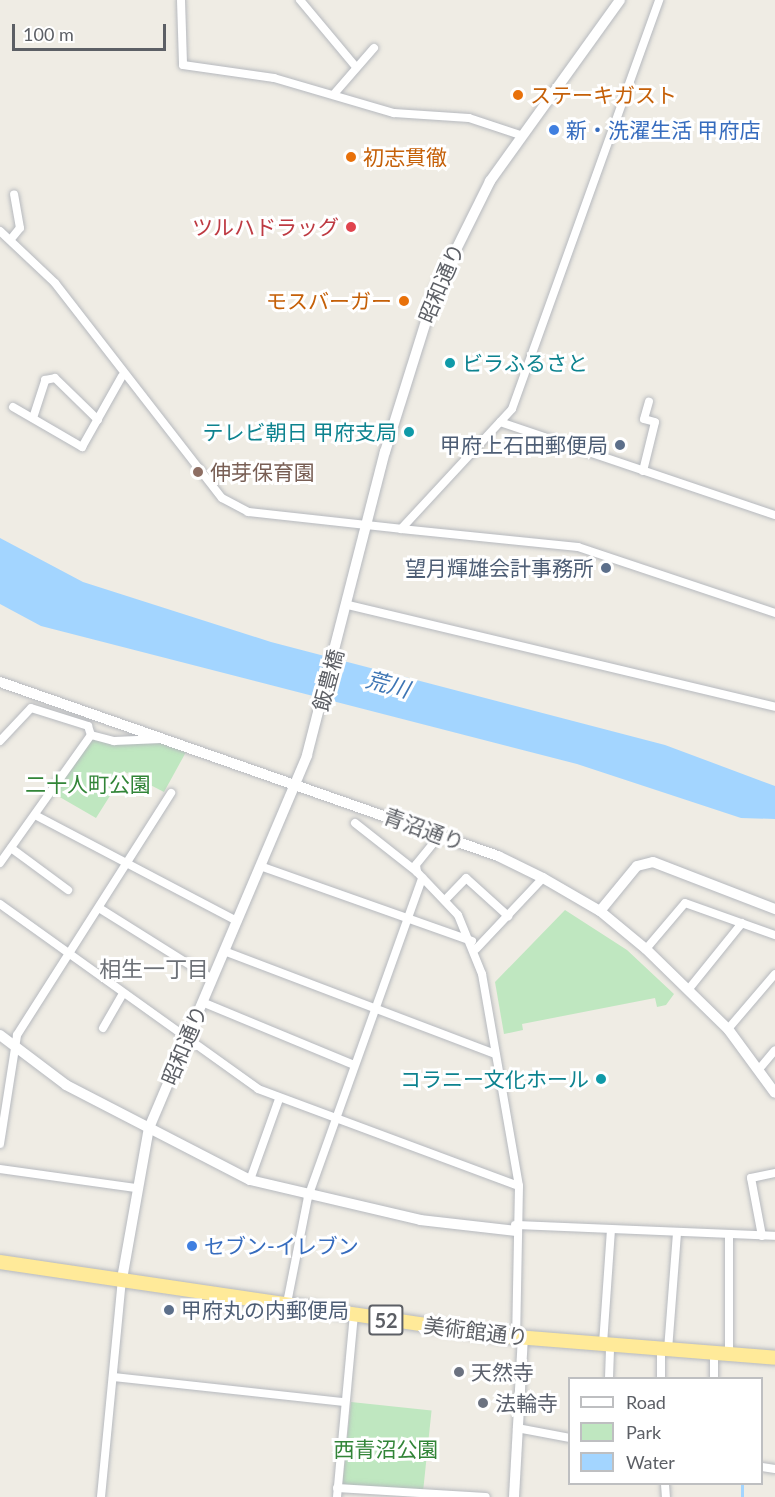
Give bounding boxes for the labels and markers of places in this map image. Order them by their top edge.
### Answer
place label: ステーキガスト [530,82,677,108]
marker: ステーキガスト [511,88,525,102]
place label: 新・洗濯生活 甲府店 [566,117,760,143]
marker: 新・洗濯生活 甲府店 [547,123,561,137]
place label: 初志貫徹 [363,144,447,170]
marker: 初志貫徹 [344,150,358,164]
place label: ツルハドラッグ [192,214,339,240]
marker: ツルハドラッグ [344,220,358,234]
place label: モスバーガー [266,288,392,314]
marker: モスバーガー [397,294,411,308]
place label: ビラふるさと [462,350,588,376]
marker: ビラふるさと [443,356,457,370]
place label: テレビ朝日 甲府支局 [203,419,397,445]
marker: テレビ朝日 甲府支局 [402,425,416,439]
place label: 甲府上石田郵便局 [440,432,608,458]
marker: 甲府上石田郵便局 [613,438,627,452]
place label: 伸芽保育園 [210,459,315,485]
marker: 伸芽保育園 [191,465,205,479]
place label: 望月輝雄会計事務所 [405,555,594,581]
marker: 望月輝雄会計事務所 [599,561,613,575]
place label: コラニー文化ホール [400,1066,589,1092]
marker: コラニー文化ホール [594,1072,608,1086]
place label: セブン-イレブン [204,1233,359,1259]
marker: セブン-イレブン [185,1239,199,1253]
place label: 甲府丸の内郵便局 [181,1297,349,1323]
marker: 甲府丸の内郵便局 [162,1303,176,1317]
place label: 天然寺 [471,1359,534,1385]
marker: 天然寺 [452,1365,466,1379]
place label: 法輪寺 [495,1390,558,1416]
marker: 法輪寺 [476,1396,490,1410]

